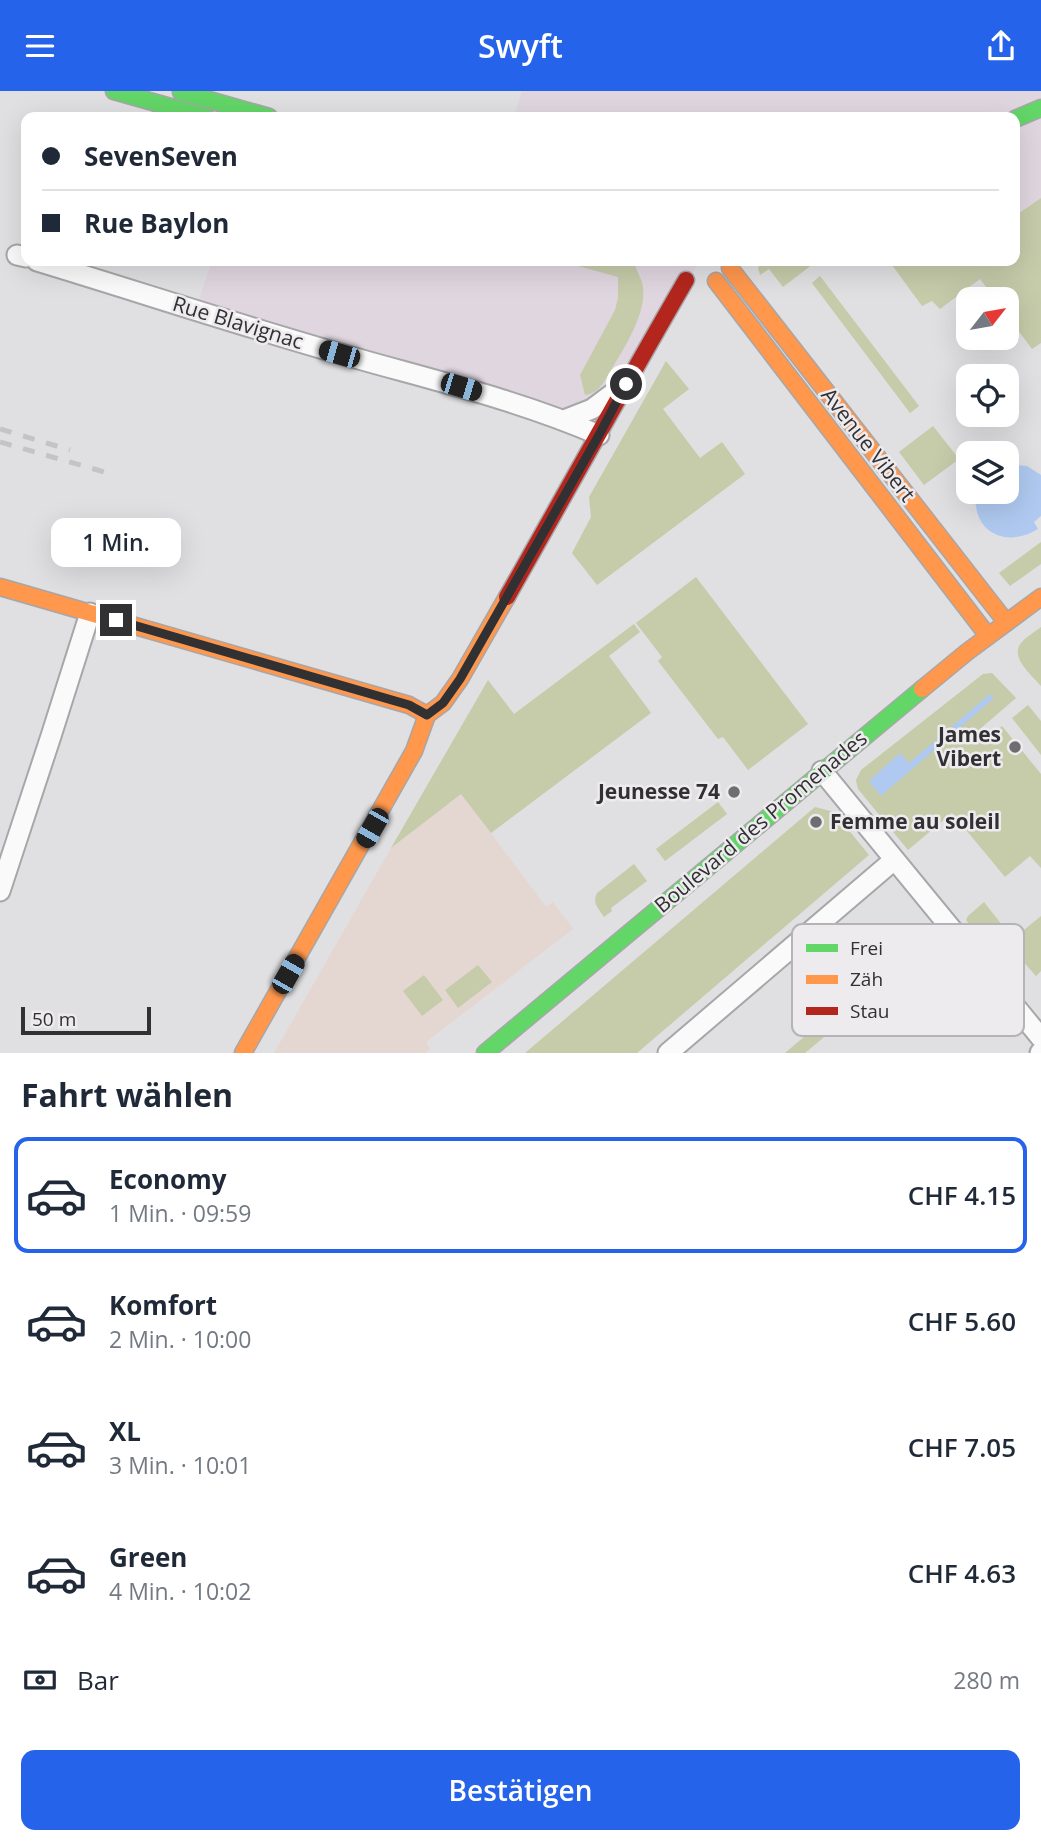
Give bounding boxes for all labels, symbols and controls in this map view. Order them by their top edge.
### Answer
text: Swyft [478,24,563,67]
icon: menu [21,27,59,65]
icon: share [982,27,1020,65]
text: SevenSeven [84,138,238,174]
text: Rue Baylon [84,205,229,241]
north arrow [956,287,1018,350]
map controls [956,287,1019,504]
street label: Rue Blavignac [169,289,307,355]
car [316,338,363,370]
button: locate [956,364,1019,427]
route start [610,368,642,400]
car [438,371,485,403]
street label: Avenue Vibert [816,382,922,507]
button: layers [956,441,1019,504]
callout: 1 Min. [51,519,181,567]
text: 1 Min. [82,526,150,558]
route end [100,604,132,636]
place label: James Vibert [936,720,1001,772]
street label: Boulevard des Promenades [648,724,873,919]
marker: James Vibert [1007,739,1023,755]
place label: Jeunesse 74 [596,777,720,805]
marker: Jeunesse 74 [726,784,742,800]
car [353,805,392,851]
place label: Femme au soleil [830,807,1000,835]
marker: Femme au soleil [808,814,824,830]
legend [792,924,1024,1036]
text: Frei [850,935,883,961]
car [269,951,308,997]
text: Zäh [850,966,883,992]
text: Stau [850,998,889,1024]
scale bar [21,1004,150,1036]
text: 50 m [32,1006,76,1032]
text: Fahrt wählen [21,1073,233,1116]
text: Economy [109,1161,227,1197]
icon: car [25,1164,88,1227]
text: CHF 4.15 [908,1177,1016,1213]
text: 1 Min. · 09:59 [109,1197,251,1229]
text: Komfort [109,1287,217,1323]
icon: car [25,1290,88,1353]
text: CHF 5.60 [908,1303,1016,1339]
text: 2 Min. · 10:00 [109,1323,251,1355]
text: XL [109,1413,141,1449]
icon: car [25,1416,88,1479]
text: CHF 7.05 [908,1429,1016,1465]
text: 3 Min. · 10:01 [109,1449,251,1481]
text: Green [109,1539,187,1575]
icon: car [25,1542,88,1605]
text: CHF 4.63 [908,1555,1016,1591]
text: 4 Min. · 10:02 [109,1575,251,1607]
icon: cash [21,1661,59,1699]
text: Bar [77,1662,119,1698]
text: 280 m [953,1664,1020,1696]
button: Bestätigen [21,1750,1020,1830]

